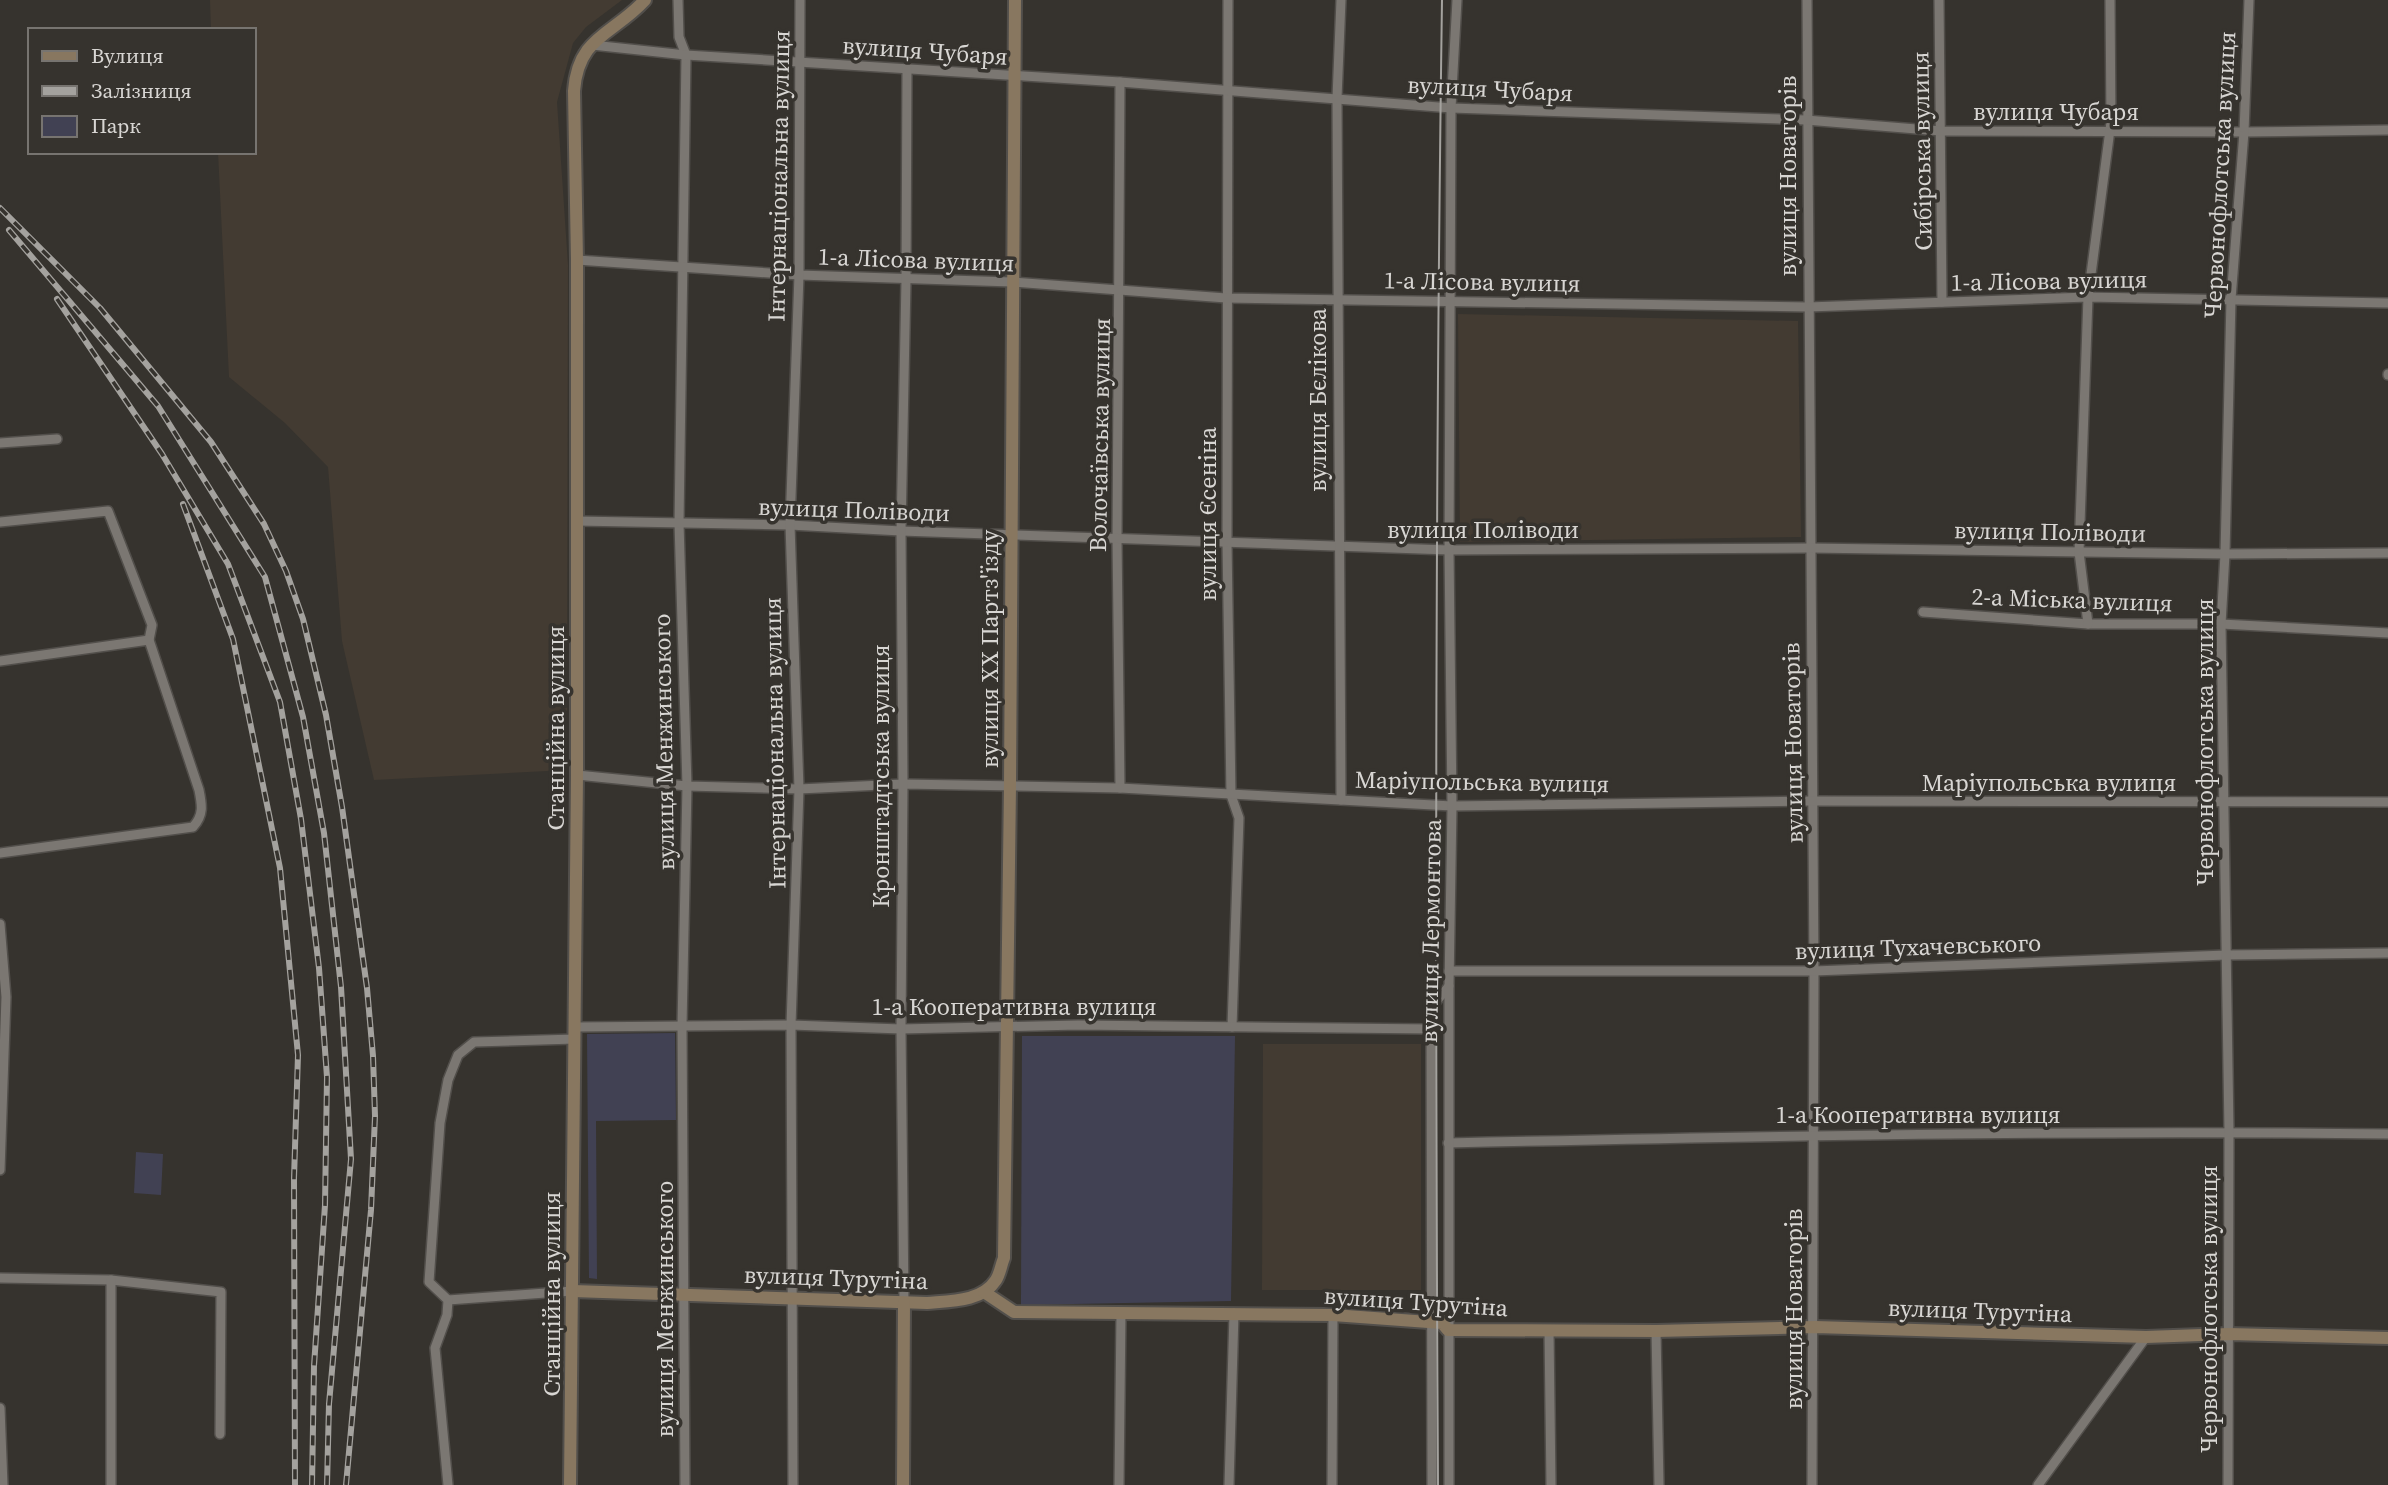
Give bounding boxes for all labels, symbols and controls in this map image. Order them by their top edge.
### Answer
legend [28,28,256,154]
street label: вулиця Чубаря [841,28,1009,73]
street label: Інтернаціональна вулиця [759,30,798,322]
street label: Червонофлотська вулиця [2195,30,2244,320]
text: Вулиця [91,41,164,70]
street label: Сибірська вулиця [1903,51,1940,251]
street label: вулиця Чубаря [1406,68,1574,109]
text: Залізниця [91,76,192,105]
street label: вулиця Новаторів [1771,76,1804,277]
street label: вулиця Чубаря [1973,95,2139,128]
text: Парк [91,111,141,140]
street label: 1-а Лісова вулиця [817,240,1015,279]
street label: 1-а Лісова вулиця [1950,262,2148,299]
street label: 1-а Лісова вулиця [1383,263,1581,300]
street label: вулиця Бєлікова [1301,307,1334,492]
street label: Волочаївська вулиця [1081,317,1118,553]
street label: вулиця Єсеніна [1191,426,1224,601]
street label: вулиця Поліводи [757,490,951,529]
street label: вулиця Поліводи [1387,513,1579,546]
street label: вулиця Поліводи [1954,513,2146,550]
street label: вулиця XX Партз'їзду [973,529,1006,768]
street label: 2-а Міська вулиця [1971,579,2173,620]
street label: Інтернаціональна вулиця [755,597,794,889]
street label: Червонофлотська вулиця [2188,598,2221,886]
street label: вулиця Менжинського [645,613,682,871]
street label: Станційна вулиця [539,625,572,831]
street label: вулиця Новаторів [1774,642,1811,844]
street label: Кронштадтська вулиця [864,644,897,908]
street label: Маріупольська вулиця [1354,763,1610,800]
street label: Маріупольська вулиця [1922,766,2176,799]
street label: вулиця Лермонтова [1412,818,1449,1043]
street label: вулиця Тухачевського [1794,926,2042,967]
street label: 1-а Кооперативна вулиця [871,990,1157,1023]
street label: 1-а Кооперативна вулиця [1775,1098,2061,1131]
street label: Червонофлотська вулиця [2192,1165,2225,1453]
street label: вулиця Менжинського [648,1180,681,1438]
street label: Станційна вулиця [535,1191,568,1397]
street label: вулиця Новаторів [1777,1209,1810,1410]
street label: вулиця Турутіна [743,1258,930,1297]
street label: вулиця Турутіна [1323,1279,1510,1324]
street label: вулиця Турутіна [1887,1291,2074,1330]

